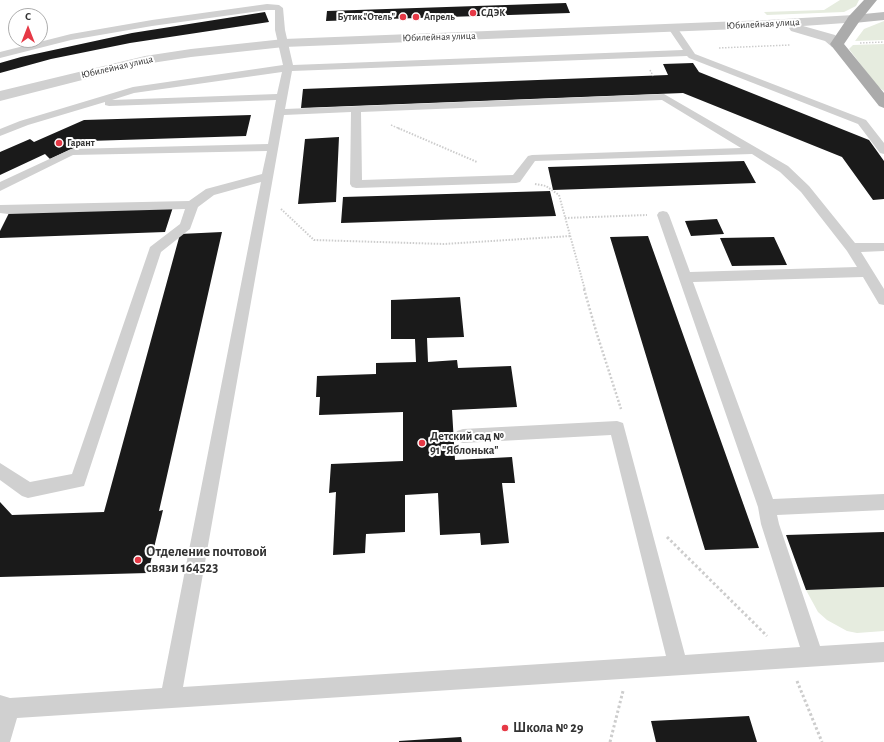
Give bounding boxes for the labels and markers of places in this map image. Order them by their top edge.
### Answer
place label: СДЭК [481,7,505,19]
marker: СДЭК [468,8,478,18]
place label: Бутик "Отель" [338,11,395,23]
place label: Апрель [424,11,455,23]
marker: Бутик "Отель" [398,12,408,22]
marker: Апрель [411,12,421,22]
place label: Гарант [67,137,95,149]
marker: Гарант [54,138,64,148]
place label: Детский сад № 91 "Яблонька" [430,429,504,457]
marker: Детский сад № 91 "Яблонька" [417,438,427,448]
place label: Отделение почтовой связи 164523 [146,544,267,576]
marker: Отделение почтовой связи 164523 [133,555,143,565]
place label: Школа № 29 [513,720,584,736]
marker: Школа № 29 [500,723,510,733]

